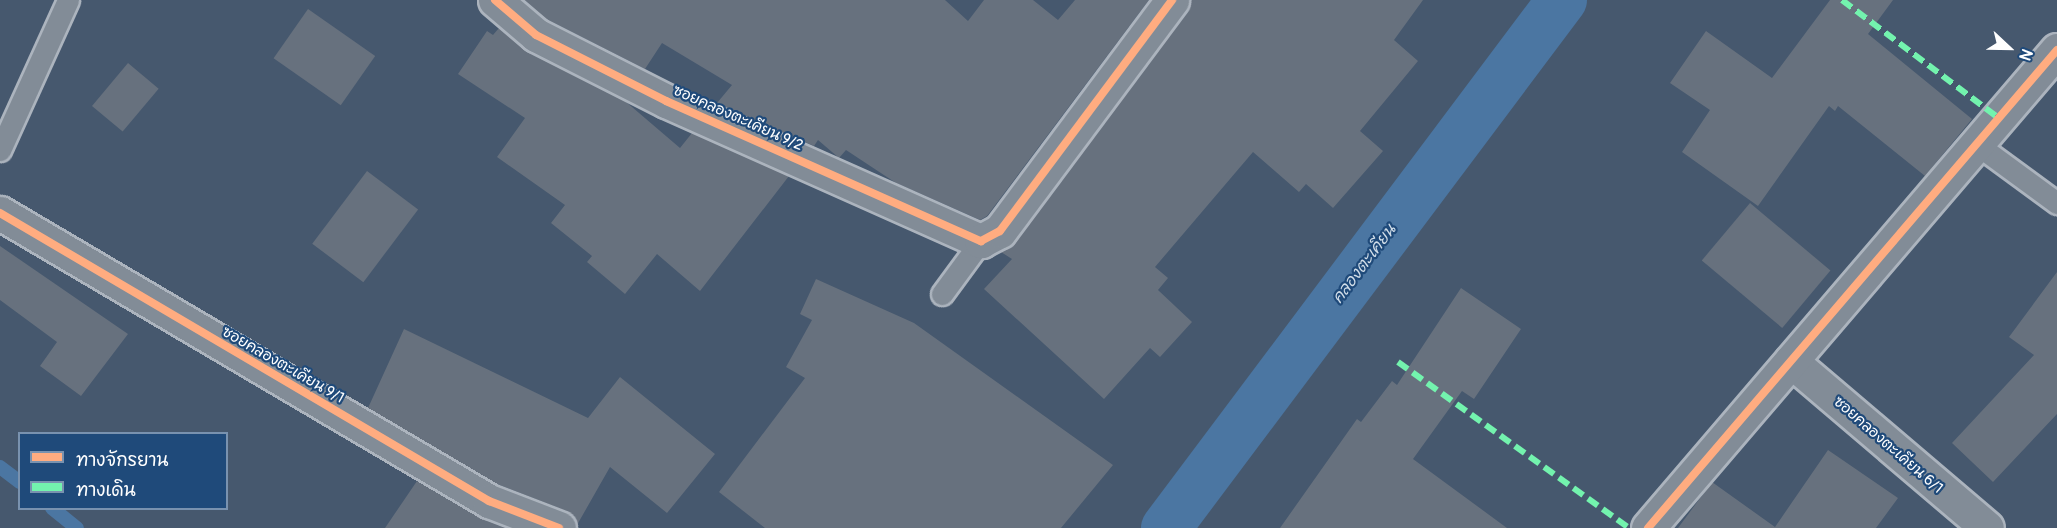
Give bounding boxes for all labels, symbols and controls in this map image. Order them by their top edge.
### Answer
north arrow [1979,18,2039,78]
text: N [2014,46,2037,64]
street label: ซอยคลองตะเคียน 9/2 [670,81,806,155]
water label: คลองตะเคียน [1328,221,1400,307]
street label: ซอยคลองตะเคียน 9/1 [219,323,347,407]
street label: ซอยคลองตะเคียน 6/1 [1830,393,1946,497]
legend [18,432,228,510]
text: ทางจักรยาน [76,449,168,472]
text: ทางเดิน [76,479,136,502]

